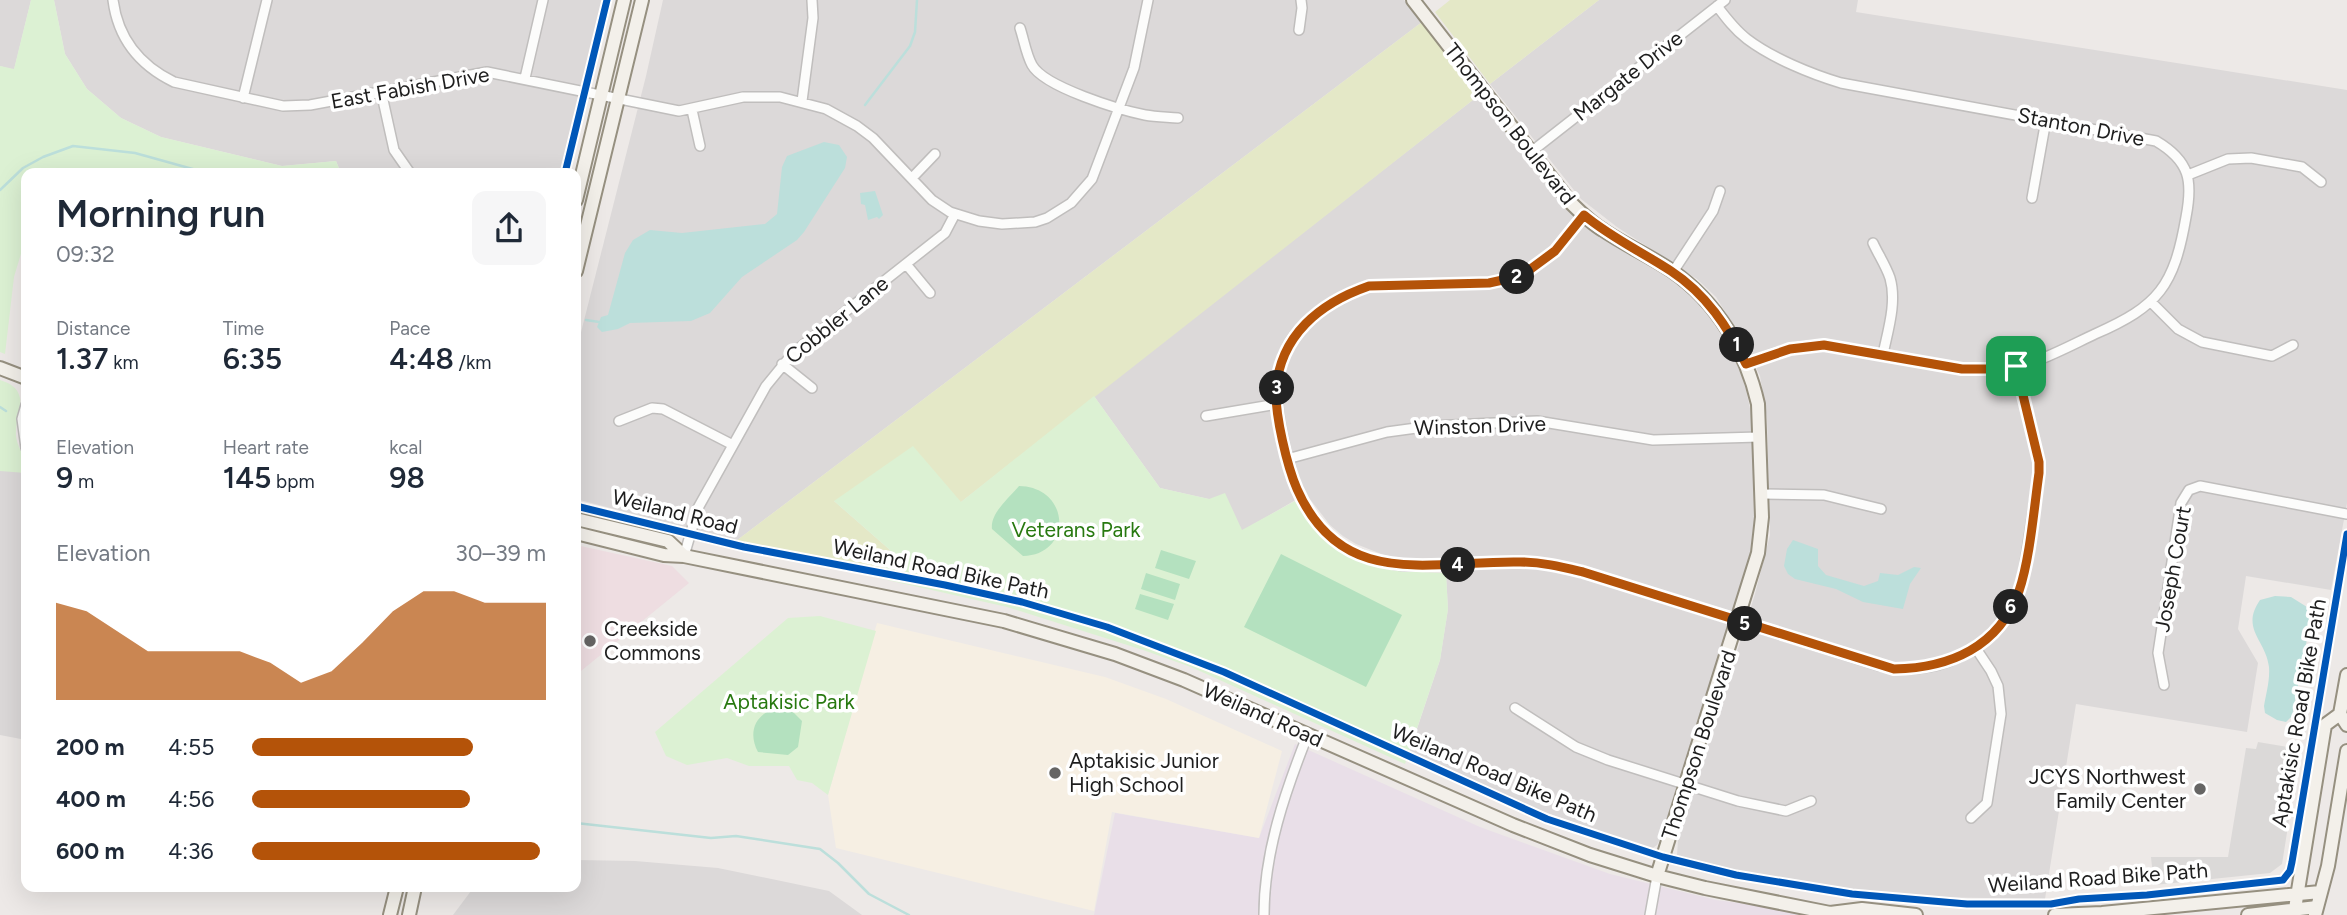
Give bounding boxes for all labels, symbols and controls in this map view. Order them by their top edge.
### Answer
street label: Margate Drive [1568,25,1687,126]
street label: Thompson Boulevard [1440,38,1581,209]
street label: East Fabish Drive [329,61,491,114]
street label: Stanton Drive [2016,102,2147,151]
text: Morning run [56,191,265,237]
button: share [472,191,546,265]
text: 09:32 [56,240,115,268]
pin: 2 [1500,260,1534,294]
text: 2 [1511,265,1522,288]
street label: Cobbler Lane [780,271,893,369]
text: Distance [56,317,130,340]
text: Time [223,317,264,340]
text: Pace [389,317,430,340]
pin: 1 [1720,328,1754,362]
text: 1 [1732,333,1741,356]
pin [1986,336,2046,396]
text: 1.37 [56,340,109,377]
text: 6:35 [223,340,282,377]
text: 4:48 [389,340,454,377]
icon: arrive [1997,347,2035,385]
text: km [109,351,139,374]
text: /km [454,351,491,374]
pin: 3 [1260,370,1294,406]
text: 3 [1271,376,1282,399]
street label: Winston Drive [1414,411,1546,440]
text: Elevation [56,436,134,459]
text: Heart rate [223,436,309,459]
text: kcal [389,436,423,459]
text: 9 [56,459,73,496]
text: 145 [223,459,271,496]
text: 98 [389,459,425,496]
text: m [73,470,94,493]
text: bpm [271,470,315,493]
street label: Weiland Road [610,484,741,539]
street label: Joseph Court [2149,504,2196,634]
park label: Veterans Park [1012,517,1141,542]
street label: Weiland Road Bike Path [831,533,1051,604]
text: Elevation [56,539,151,567]
text: 30–39 m [455,539,546,567]
pin: 4 [1440,548,1476,582]
text: 4 [1451,553,1464,576]
pin: 6 [1994,590,2028,624]
text: 6 [2005,595,2016,618]
street label: Aptakisic Road Bike Path [2266,597,2331,829]
pin: 5 [1728,606,1762,642]
text: 5 [1739,612,1750,635]
place label: Creekside Commons [604,616,701,665]
marker: Creekside Commons [582,633,598,649]
street label: Thompson Boulevard [1656,647,1741,843]
street label: Weiland Road [1199,677,1327,752]
park label: Aptakisic Park [723,689,856,714]
street label: Weiland Road Bike Path [1388,718,1600,827]
text: 200 m [56,733,125,761]
text: 4:55 [168,733,215,761]
place label: Aptakisic Junior High School [1069,748,1219,797]
place label: JCYS Northwest Family Center [2029,764,2186,813]
marker: Aptakisic Junior High School [1047,765,1063,781]
marker: JCYS Northwest Family Center [2192,781,2208,797]
text: 400 m [56,785,126,813]
text: 4:56 [168,785,214,813]
text: 600 m [56,837,125,865]
text: 4:36 [168,837,214,865]
street label: Weiland Road Bike Path [1987,857,2209,898]

